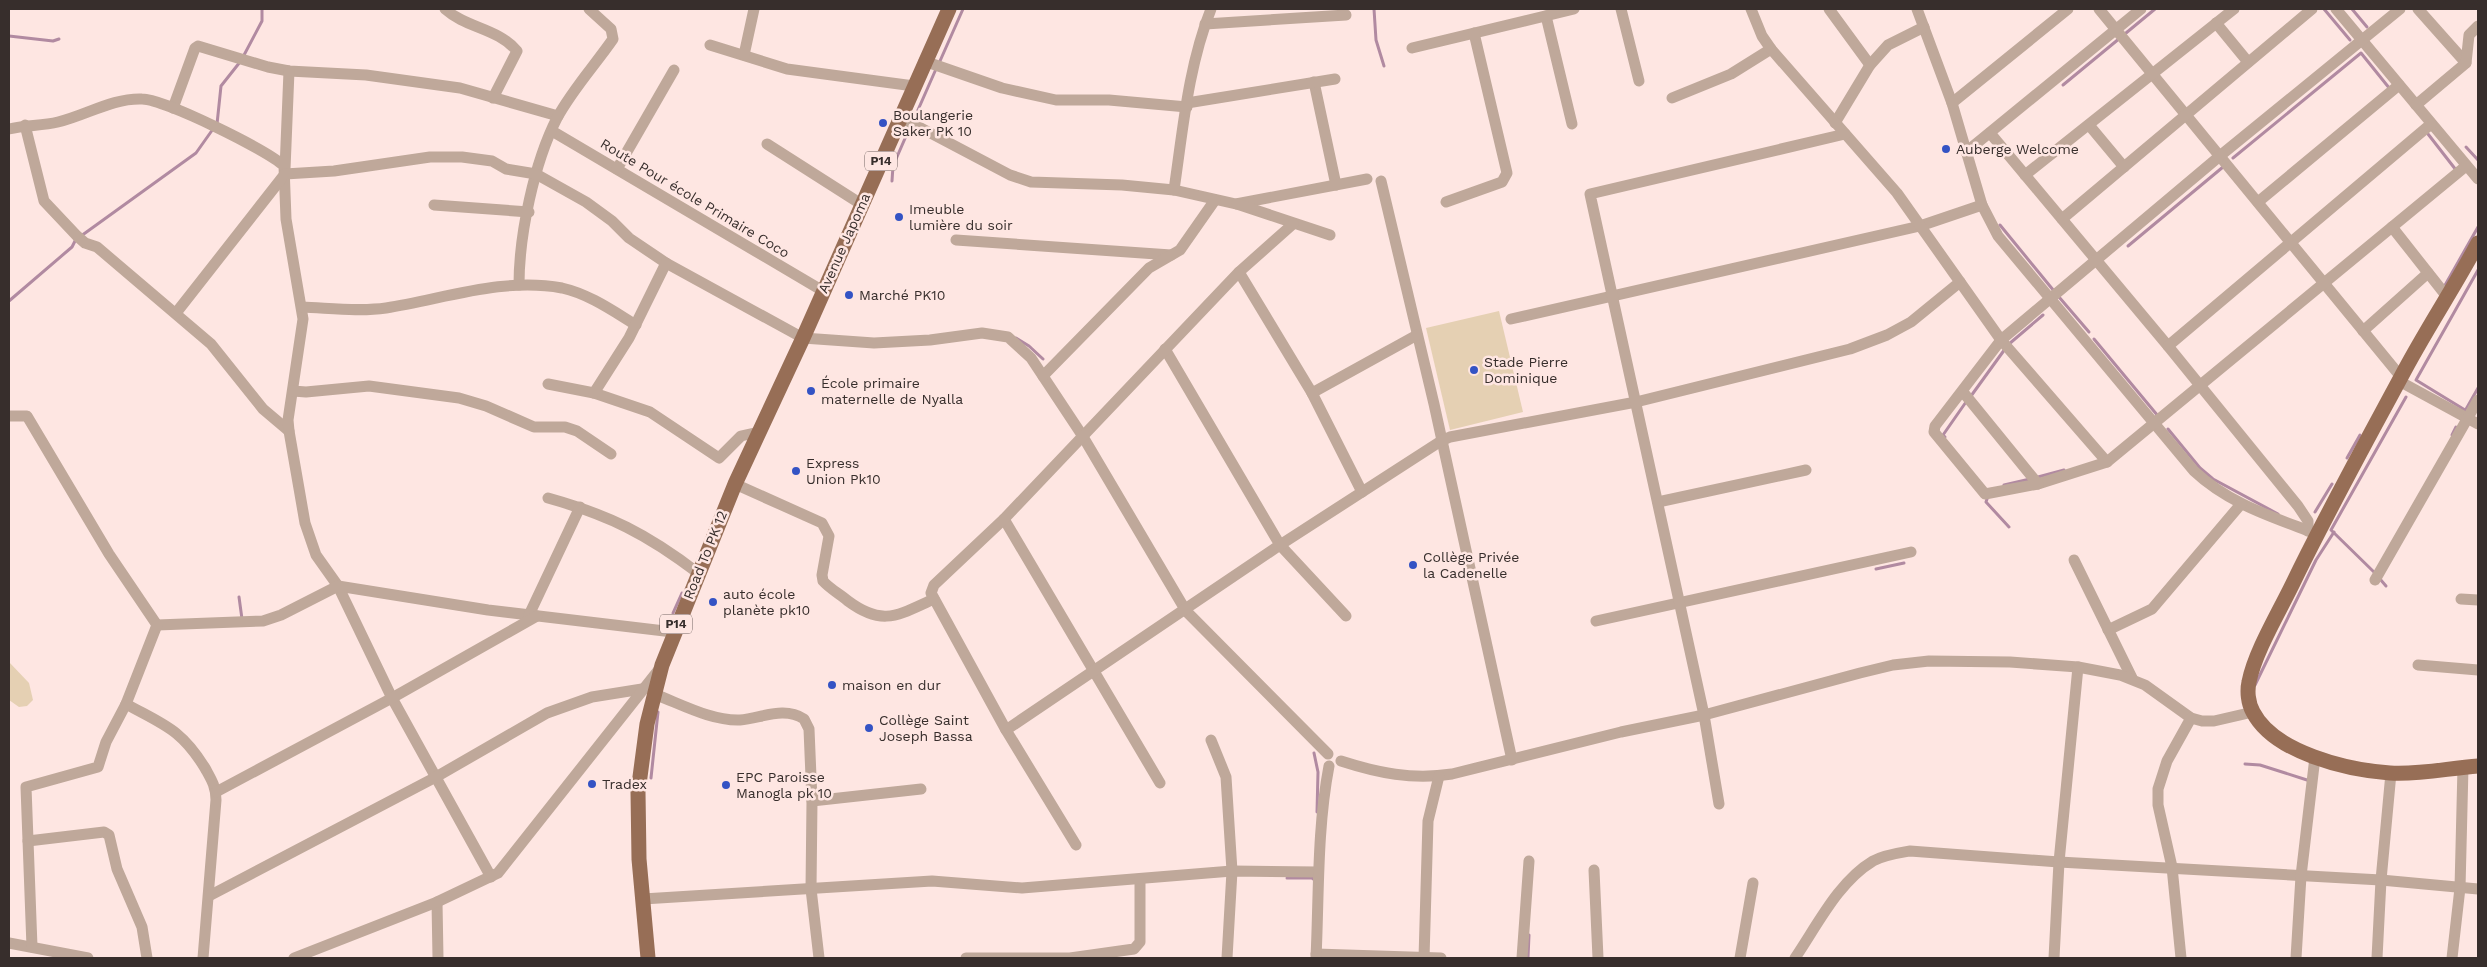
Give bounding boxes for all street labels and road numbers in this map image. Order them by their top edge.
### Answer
street label: Route Pour école Primaire Coco [598,135,792,261]
road number: P14 [865,152,897,170]
street label: Avenue Japoma [815,190,873,296]
street label: Road To PK 12 [680,508,730,602]
road number: P14 [660,614,692,634]

